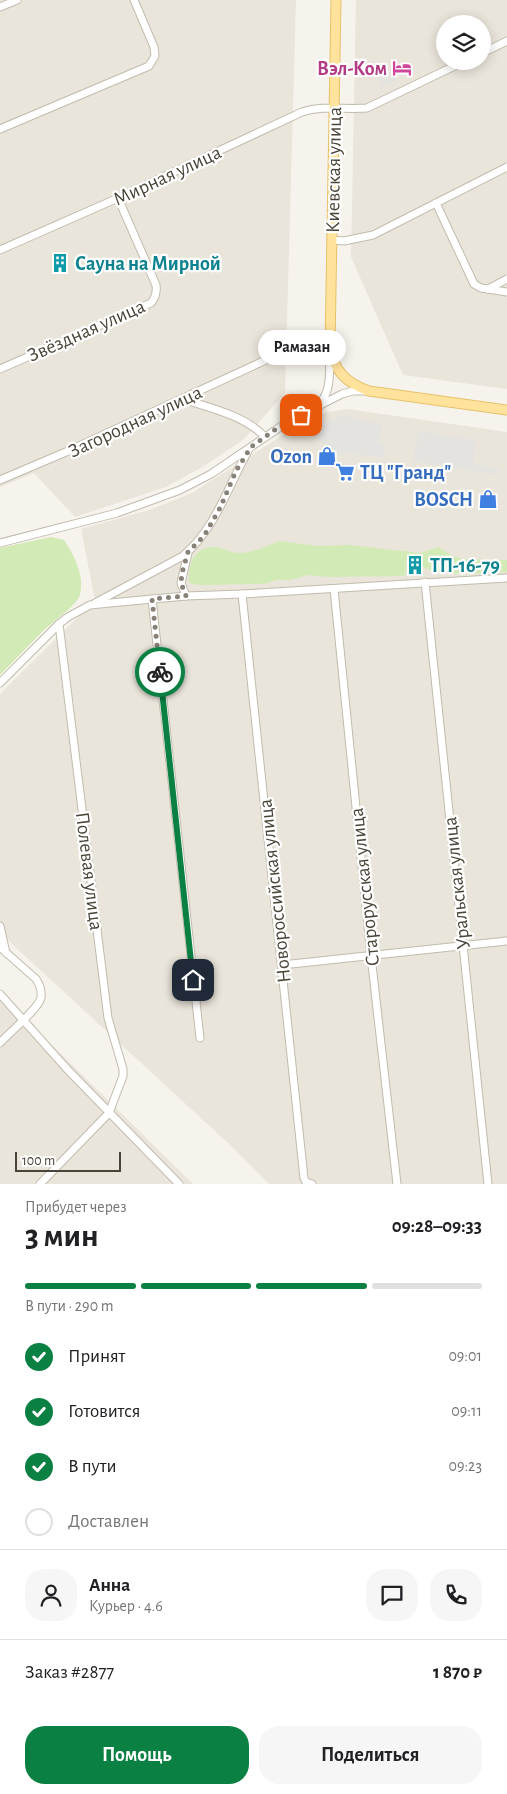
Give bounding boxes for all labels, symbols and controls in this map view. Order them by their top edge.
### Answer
map controls [436,15,491,70]
button: layers [436,15,491,70]
hotel icon: Вэл-Ком [391,57,413,79]
place label: Вэл-Ком [317,59,387,79]
street label: Киевская улица [323,107,345,233]
street label: Мирная улица [110,142,225,210]
building icon: Сауна на Мирной [49,252,71,274]
place label: Сауна на Мирной [75,254,221,274]
street label: Звёздная улица [25,296,148,366]
callout: Рамазан [257,330,345,365]
text: Рамазан [274,339,330,355]
street label: Загородная улица [66,382,205,462]
pin [280,394,322,436]
icon: bag [287,401,315,429]
shop icon: Ozon [316,445,338,467]
place label: Ozon [270,447,312,467]
supermarket icon: ТЦ "Гранд" [334,461,356,483]
place label: ТЦ "Гранд" [360,463,451,483]
shop icon: BOSCH [477,488,499,510]
place label: BOSCH [414,490,473,510]
building icon: ТП-16-79 [404,554,426,576]
place label: ТП-16-79 [430,556,500,576]
courier [135,647,185,697]
icon: bike [146,658,174,686]
street label: Новороссийская улица [255,798,295,984]
street label: Старорусская улица [347,807,383,967]
street label: Полевая улица [72,811,106,932]
street label: Уральская улица [440,816,474,950]
pin [172,959,214,1001]
icon: home [179,966,207,994]
scale bar [15,1149,121,1172]
text: 100 m [22,1154,55,1168]
text: Прибудет через [25,1199,127,1215]
text: 09:28–09:33 [392,1217,482,1236]
text: 3 мин [25,1220,99,1252]
text: В пути · 290 m [25,1298,114,1314]
icon: check [25,1343,53,1371]
text: Принят [68,1347,125,1366]
text: 09:01 [448,1348,482,1364]
icon: check [25,1398,53,1426]
text: Готовится [68,1402,141,1421]
text: 09:11 [451,1403,482,1419]
icon: check [25,1453,53,1481]
text: В пути [68,1457,117,1476]
text: 09:23 [448,1458,482,1474]
text: Доставлен [68,1512,149,1531]
button: person [25,1569,77,1621]
button: chat [366,1569,418,1621]
button: phone [430,1569,482,1621]
text: Анна [89,1576,130,1595]
text: Курьер · 4.6 [89,1598,163,1614]
text: Заказ #2877 [25,1663,114,1682]
text: 1 870 ₽ [433,1663,482,1682]
button: Помощь [25,1726,249,1784]
button: Поделиться [259,1726,482,1784]

